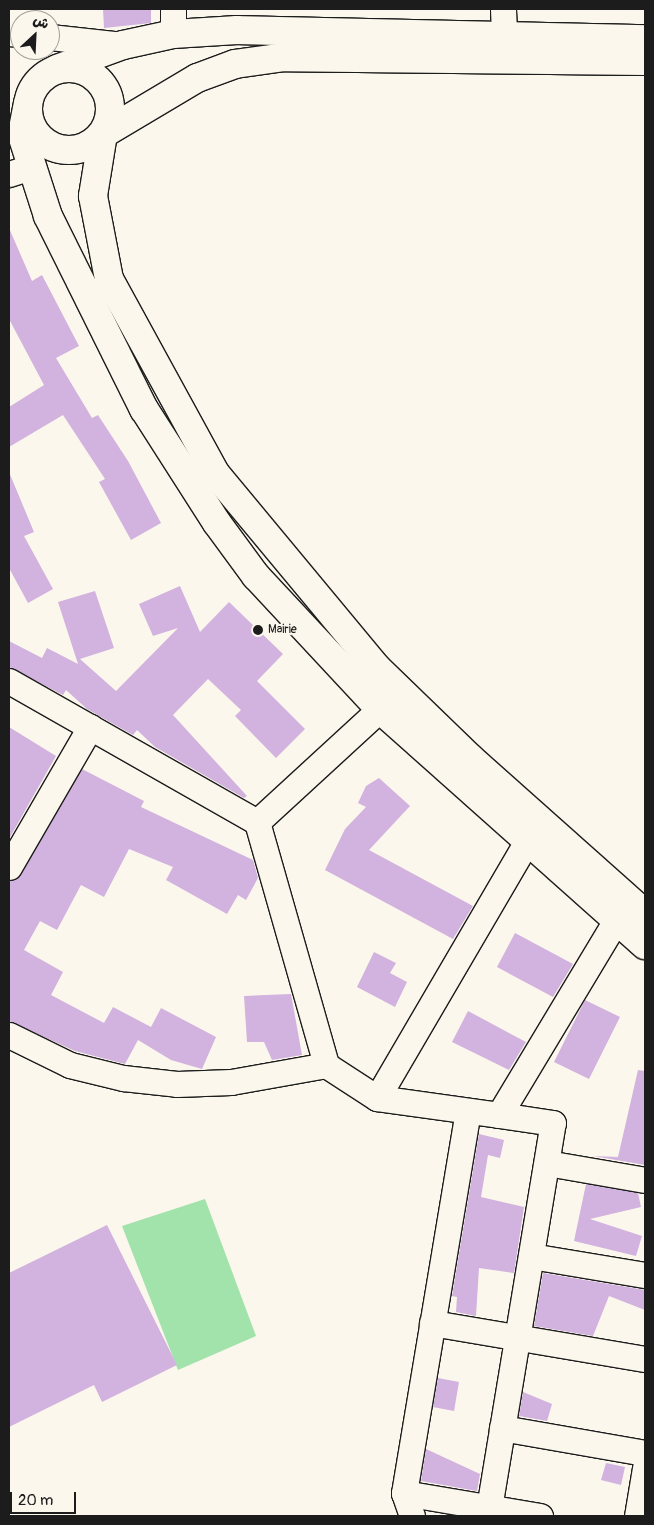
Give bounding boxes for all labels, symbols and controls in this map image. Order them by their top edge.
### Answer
north arrow [10,10,60,60]
text: ش [31,11,52,33]
place label: Mairie [268,623,297,637]
marker: Mairie [252,624,264,636]
scale bar [12,1482,79,1514]
text: 20 m [18,1491,53,1510]

